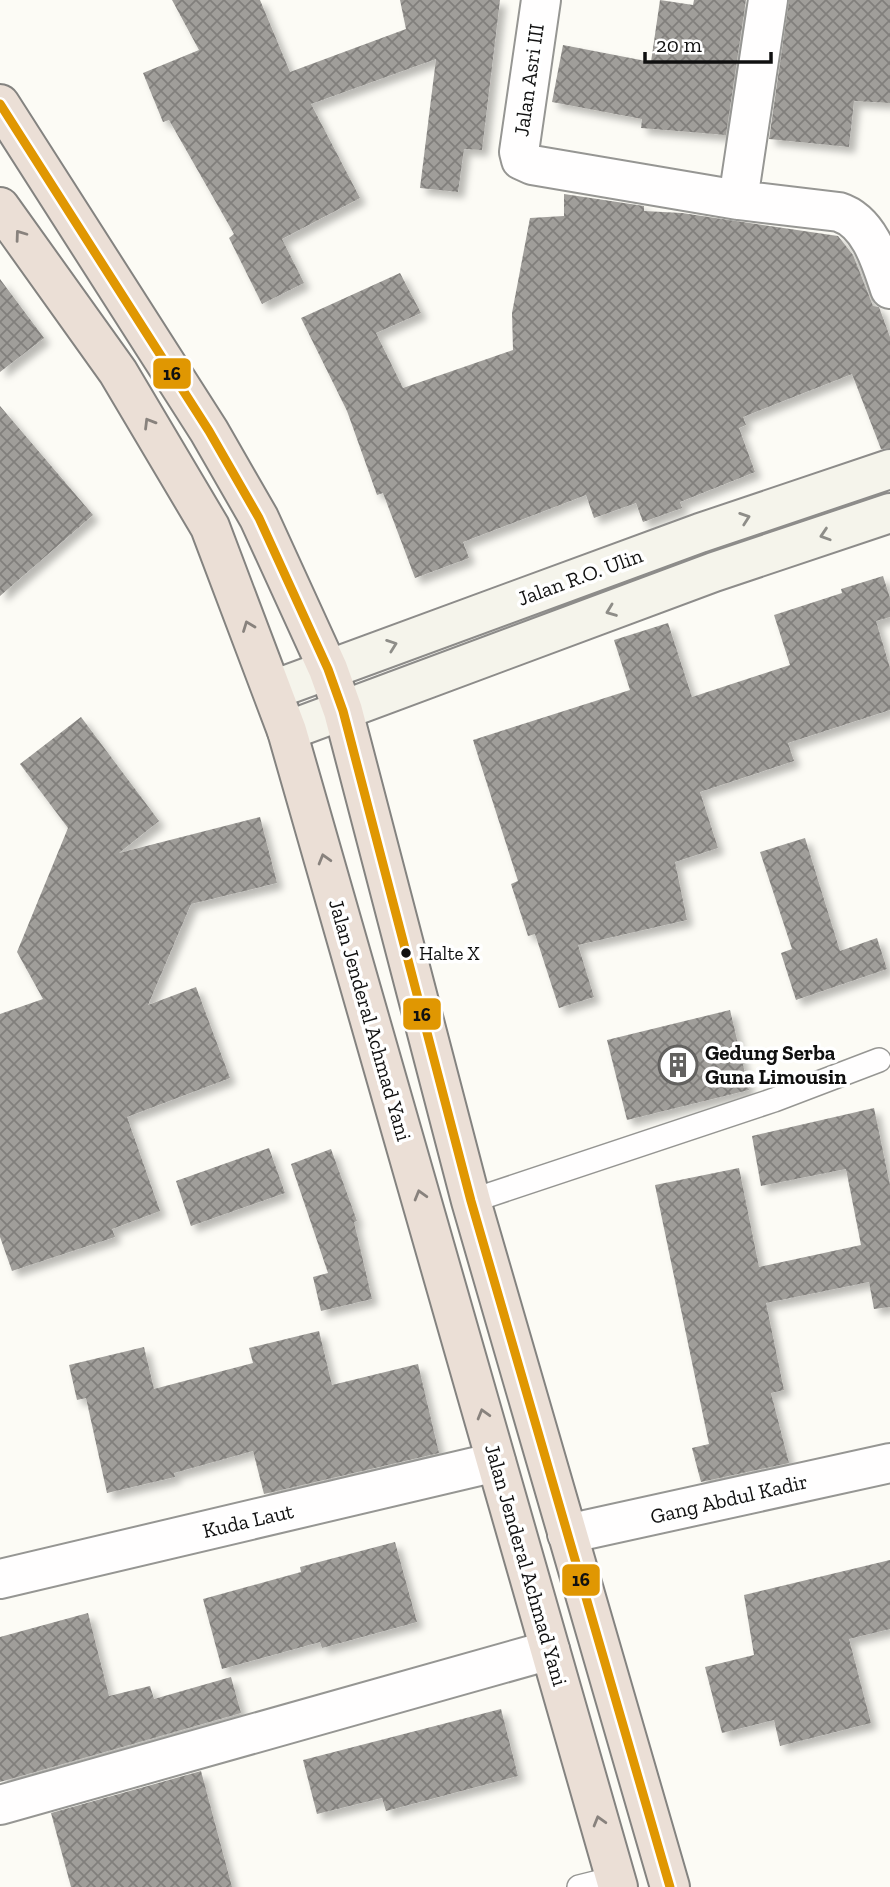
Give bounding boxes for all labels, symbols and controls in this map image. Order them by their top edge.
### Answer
scale bar [645,21,771,65]
street label: Jalan Asri III [508,22,549,138]
text: 20 m [656,32,702,57]
one-way arrow [16,230,28,243]
line badge: 16 [152,357,192,390]
text: 16 [163,362,181,385]
one-way arrow [144,417,157,430]
one-way arrow [738,512,750,526]
one-way arrow [820,527,832,541]
street label: Jalan R.O. Ulin [514,542,646,611]
one-way arrow [605,602,617,616]
one-way arrow [242,621,256,633]
one-way arrow [386,639,398,653]
one-way arrow [317,853,332,865]
street label: Jalan Jenderal Achmad Yani [324,896,417,1144]
place label: Halte X [419,942,479,965]
marker: Halte X [399,946,413,960]
line badge: 16 [402,997,442,1031]
text: 16 [413,1003,431,1026]
place label: Gedung Serba Guna Limousin [705,1040,847,1089]
building icon: Gedung Serba Guna Limousin [657,1044,699,1086]
one-way arrow [414,1190,428,1202]
one-way arrow [476,1408,491,1420]
street label: Jalan Jenderal Achmad Yani [480,1441,573,1689]
street label: Gang Abdul Kadir [648,1468,810,1529]
street label: Kuda Laut [200,1498,296,1543]
line badge: 16 [561,1563,601,1597]
text: 16 [572,1568,590,1591]
one-way arrow [592,1816,607,1828]

